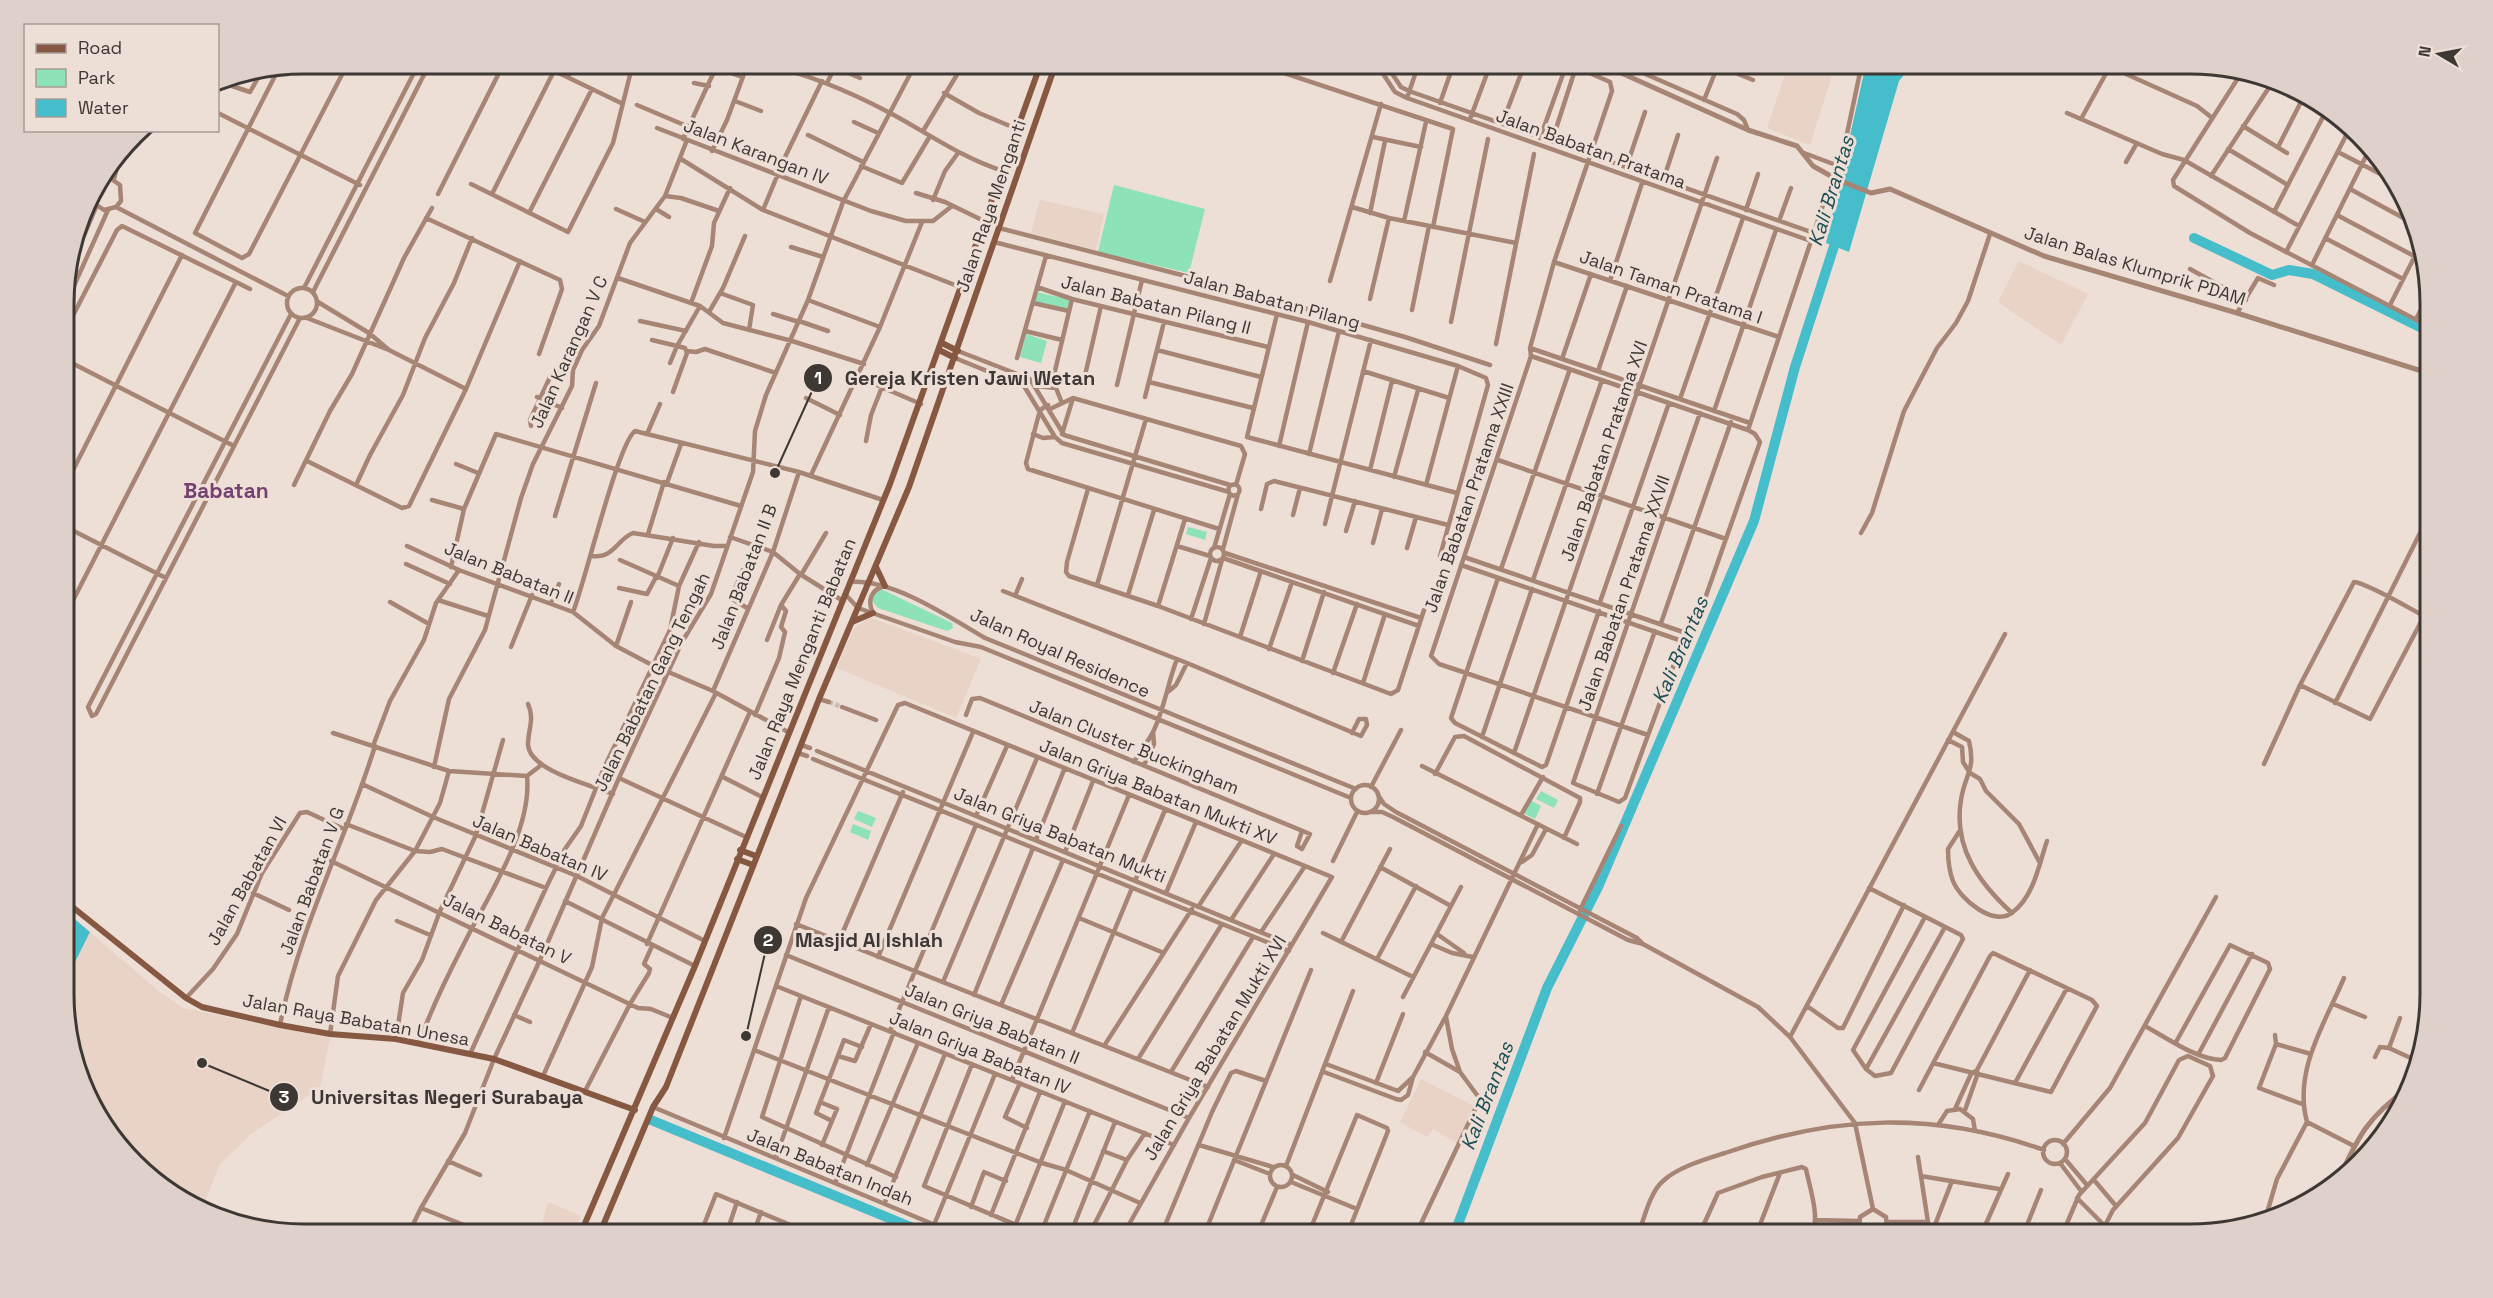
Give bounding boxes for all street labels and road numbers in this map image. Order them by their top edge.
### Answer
street label: Jalan Babatan Pratama [1493,103,1689,194]
street label: Jalan Karangan IV [680,113,832,190]
street label: Jalan Raya Menganti [950,116,1031,295]
street label: Jalan Balas Klumprik PDAM [2022,221,2249,310]
street label: Jalan Taman Pratama I [1577,244,1766,329]
street label: Jalan Babatan Pilang [1182,265,1363,334]
street label: Jalan Babatan Pilang II [1059,270,1253,339]
street label: Jalan Karangan V C [525,272,613,432]
street label: Jalan Babatan Pratama XVI [1555,337,1652,564]
street label: Jalan Babatan Pratama XXIII [1418,380,1519,616]
street label: Jalan Babatan Pratama XXVII [1572,472,1675,714]
street label: Jalan Babatan II B [705,501,782,653]
street label: Jalan Raya Menganti Babatan [742,534,861,783]
street label: Jalan Babatan II [441,536,577,609]
street label: Jalan Babatan Gang Tengah [588,568,715,795]
street label: Jalan Royal Residence [967,602,1154,703]
street label: Jalan Cluster Buckingham [1026,694,1243,799]
street label: Jalan Griya Babatan Mukti XV [1036,734,1280,850]
street label: Jalan Griya Babatan Mukti [951,782,1169,888]
street label: Jalan Babatan V G [274,804,349,958]
street label: Jalan Babatan IV [469,809,611,886]
street label: Jalan Babatan VI [202,812,292,949]
street label: Jalan Babatan V [439,888,575,970]
street label: Jalan Griya Babatan Mukti XVI [1138,931,1291,1164]
street label: Jalan Griya Babatan II [901,978,1083,1069]
street label: Jalan Raya Babatan Unesa [241,988,471,1051]
street label: Jalan Griya Babatan IV [886,1006,1074,1099]
street label: Jalan Babatan Indah [744,1123,917,1210]

